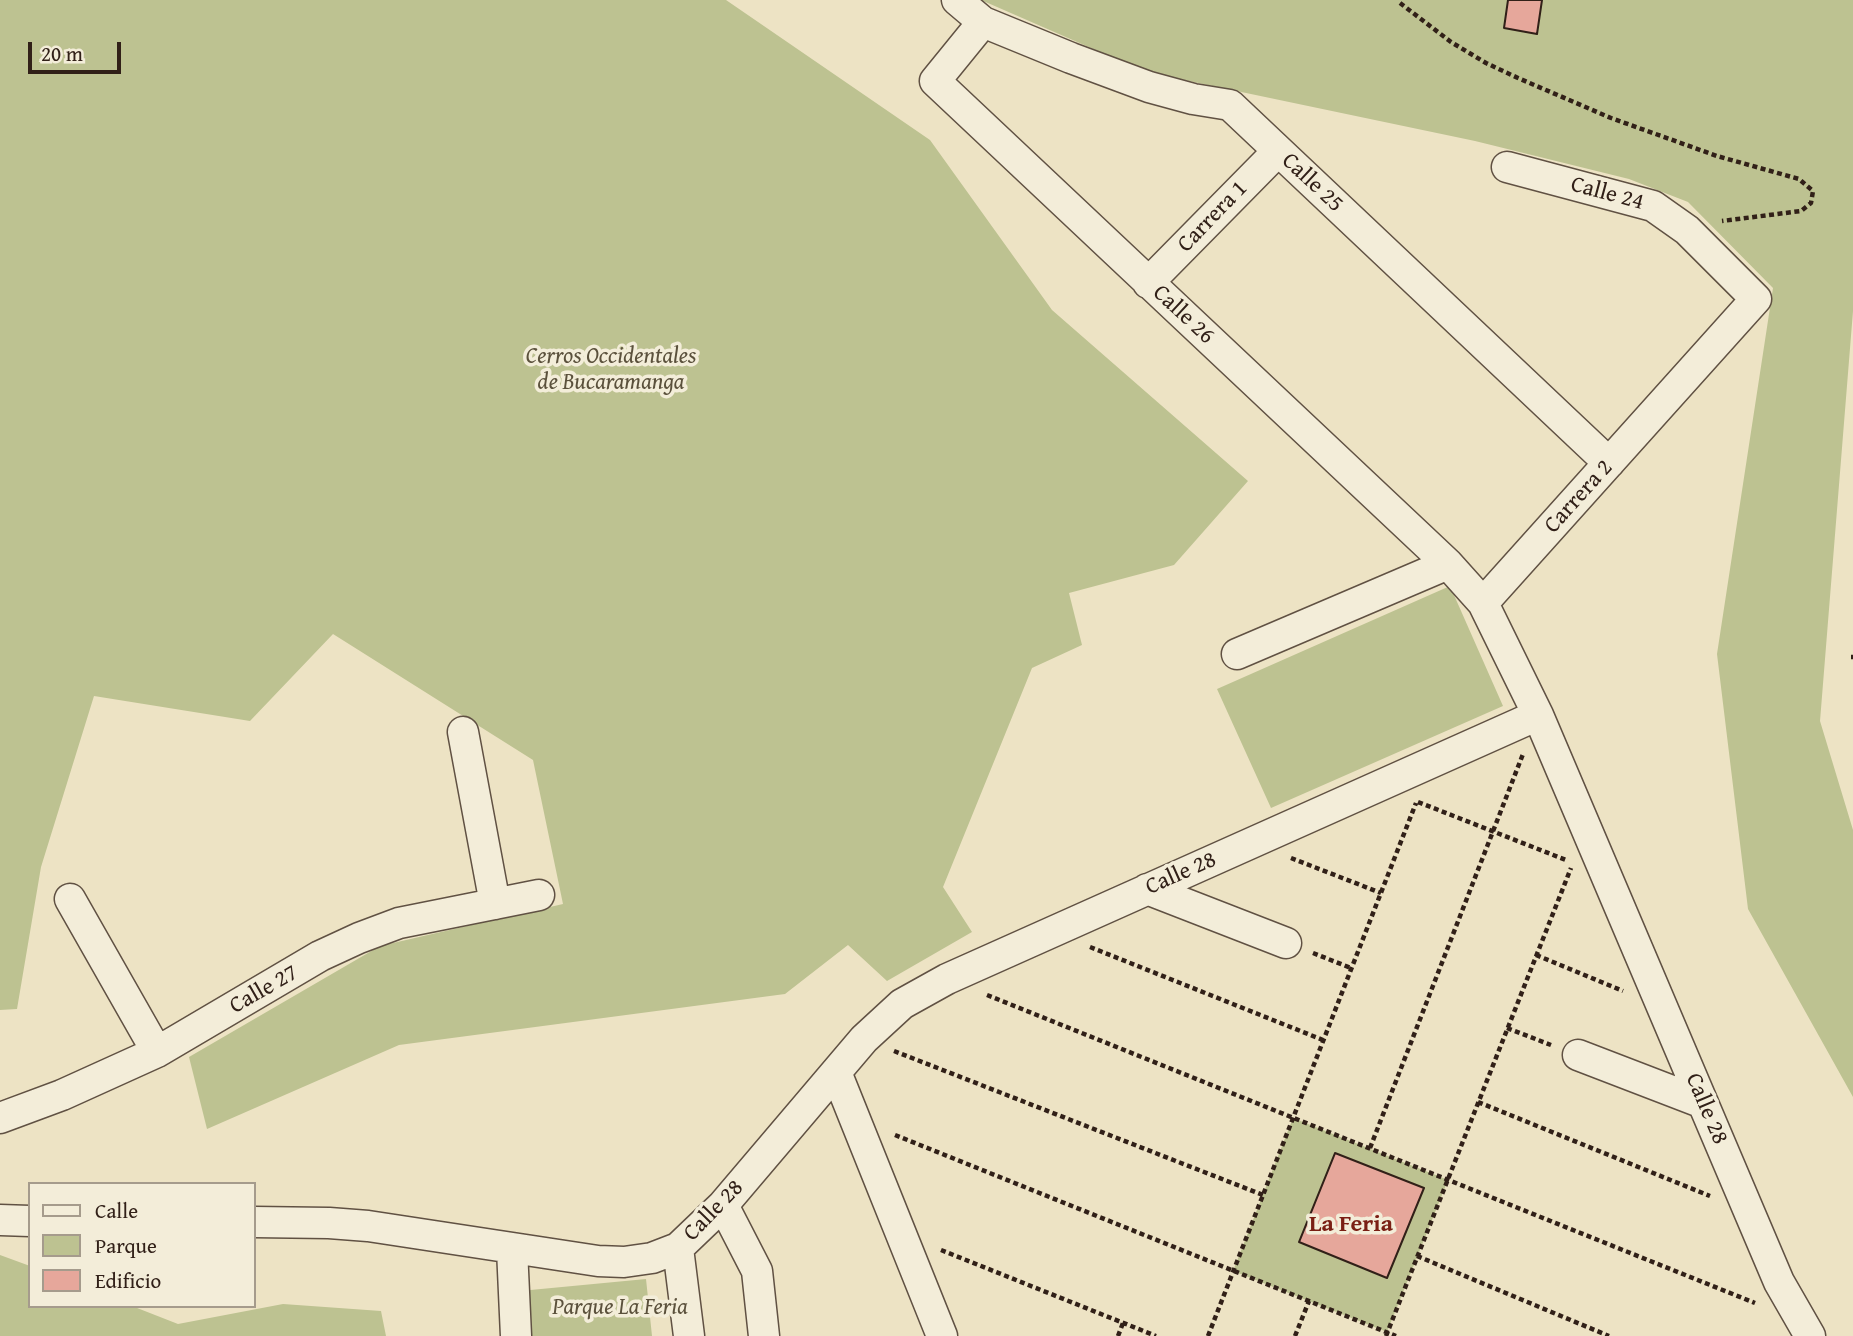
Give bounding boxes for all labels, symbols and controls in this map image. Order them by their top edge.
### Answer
scale bar [32,28,124,72]
text: 20 m [41,38,83,69]
street label: Calle 25 [1275,148,1349,218]
street label: Calle 24 [1568,171,1646,217]
street label: Carrera 1 [1172,175,1254,259]
street label: Calle 26 [1146,280,1220,350]
park label: Cerros Occidentales de Bucaramanga [526,343,696,397]
street label: Carrera 2 [1539,455,1619,539]
street label: Calle 28 [1141,846,1221,902]
street label: Calle 27 [225,959,303,1021]
street label: Calle 28 [1679,1069,1733,1149]
street label: Calle 28 [678,1175,750,1247]
legend [28,1182,256,1308]
text: Calle [95,1195,138,1226]
district label: La Feria [1309,1211,1393,1239]
text: Parque [95,1230,157,1261]
text: Edificio [95,1265,161,1296]
park label: Parque La Feria [552,1294,688,1322]

